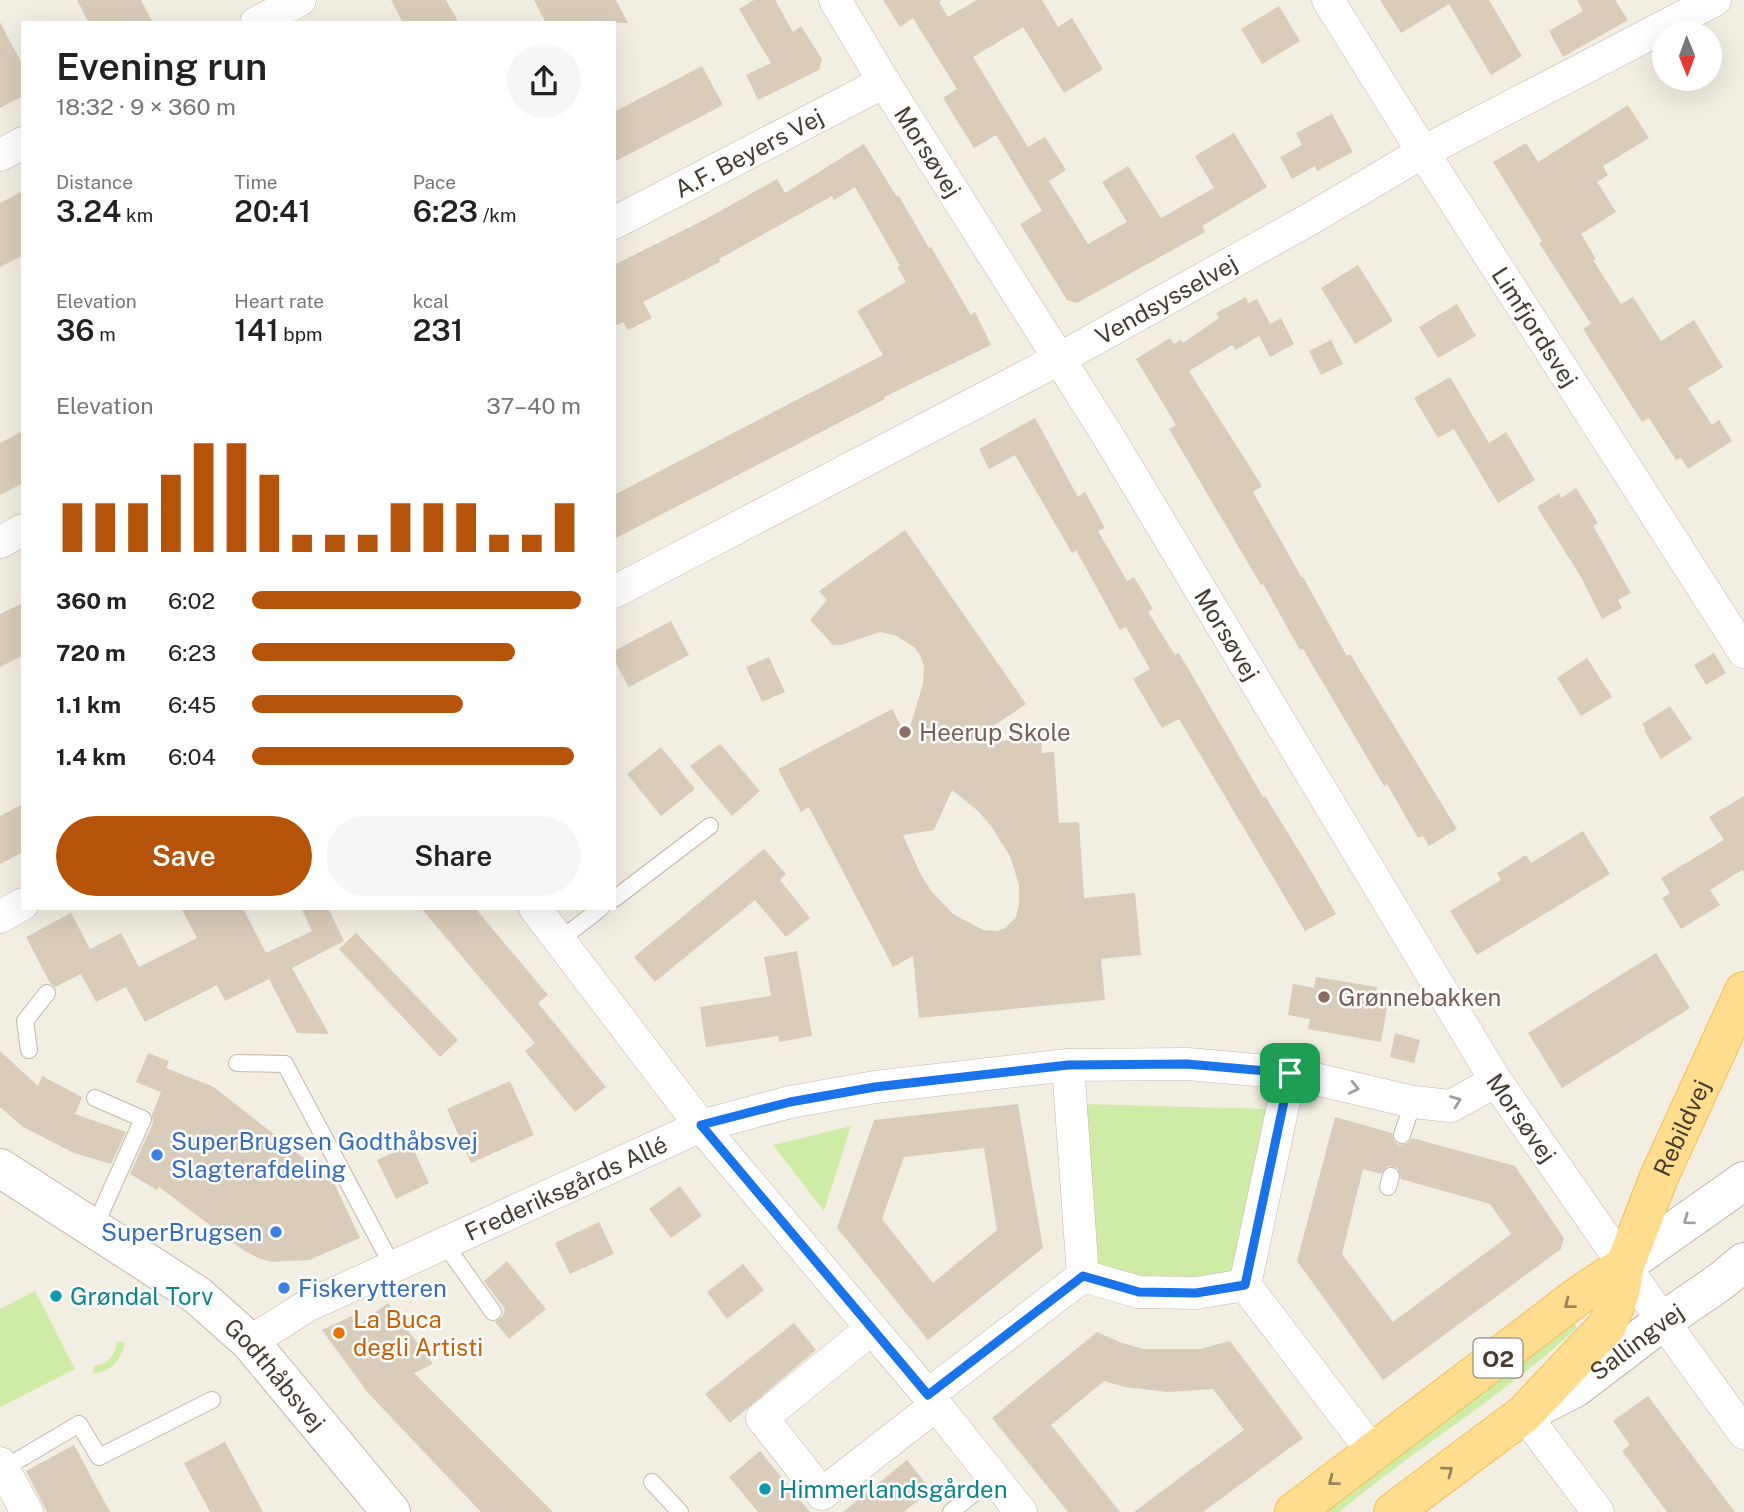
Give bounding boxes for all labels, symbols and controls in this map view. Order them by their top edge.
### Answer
north arrow [1652,21,1722,91]
map controls [1652,21,1722,91]
text: Evening run [56,44,267,89]
button: share [507,44,581,118]
text: 18:32 · 9 × 360 m [56,93,236,120]
street label: Morsøvej [889,101,967,202]
street label: A.F. Beyers Vej [670,102,828,203]
text: Distance [56,171,133,193]
text: Time [234,171,278,193]
text: Pace [413,171,456,193]
text: 3.24 [56,193,121,229]
text: 20:41 [234,193,311,229]
text: 6:23 [413,193,478,229]
text: km [121,204,153,226]
text: /km [478,204,516,226]
street label: Vendsysselvej [1090,249,1242,350]
street label: Limfjordsvej [1486,262,1584,392]
text: Elevation [56,290,137,312]
text: Heart rate [234,290,324,312]
text: kcal [413,290,449,312]
text: 36 [56,312,95,348]
text: 141 [234,312,279,348]
text: 231 [413,312,463,348]
text: m [95,323,116,345]
text: bpm [279,323,322,345]
text: Elevation [56,392,154,419]
text: 37–40 m [486,392,581,419]
street label: Morsøvej [1189,583,1266,686]
text: 360 m [56,587,127,614]
text: 6:02 [168,587,215,614]
text: 720 m [56,639,126,666]
text: 6:23 [168,639,216,666]
text: 1.1 km [56,691,121,718]
text: 6:45 [168,691,216,718]
place label: Heerup Skole [919,718,1071,746]
marker: Heerup Skole [897,724,913,740]
text: 1.4 km [56,743,126,770]
text: 6:04 [168,743,216,770]
button: Save [56,816,312,896]
button: Share [326,816,581,896]
place label: Grønnebakken [1338,983,1501,1011]
marker: Grønnebakken [1316,989,1332,1005]
pin [1260,1043,1320,1103]
icon: arrive [1271,1054,1309,1092]
street label: Morsøvej [1481,1068,1562,1168]
street label: Rebildvej [1647,1075,1716,1180]
one-way arrow [1348,1080,1360,1094]
one-way arrow [1450,1095,1462,1109]
place label: SuperBrugsen Godthåbsvej Slagterafdeling [171,1127,478,1183]
street label: Frederiksgårds Allé [460,1129,671,1246]
marker: SuperBrugsen Godthåbsvej Slagterafdeling [149,1147,165,1163]
one-way arrow [1683,1212,1696,1224]
place label: SuperBrugsen [101,1218,262,1246]
marker: SuperBrugsen [268,1224,284,1240]
place label: Fiskerytteren [298,1274,447,1302]
marker: Fiskerytteren [276,1280,292,1296]
place label: Grøndal Torv [70,1282,213,1310]
marker: Grøndal Torv [48,1288,64,1304]
one-way arrow [1564,1295,1576,1308]
street label: Sallingvej [1584,1297,1689,1386]
place label: La Buca degli Artisti [353,1305,483,1361]
street label: Godthåbsvej [219,1312,332,1436]
marker: La Buca degli Artisti [331,1325,347,1341]
road number: O2 [1474,1338,1522,1378]
one-way arrow [1440,1467,1453,1480]
one-way arrow [1328,1473,1340,1486]
place label: Himmerlandsgården [779,1475,1007,1503]
marker: Himmerlandsgården [757,1481,773,1497]

